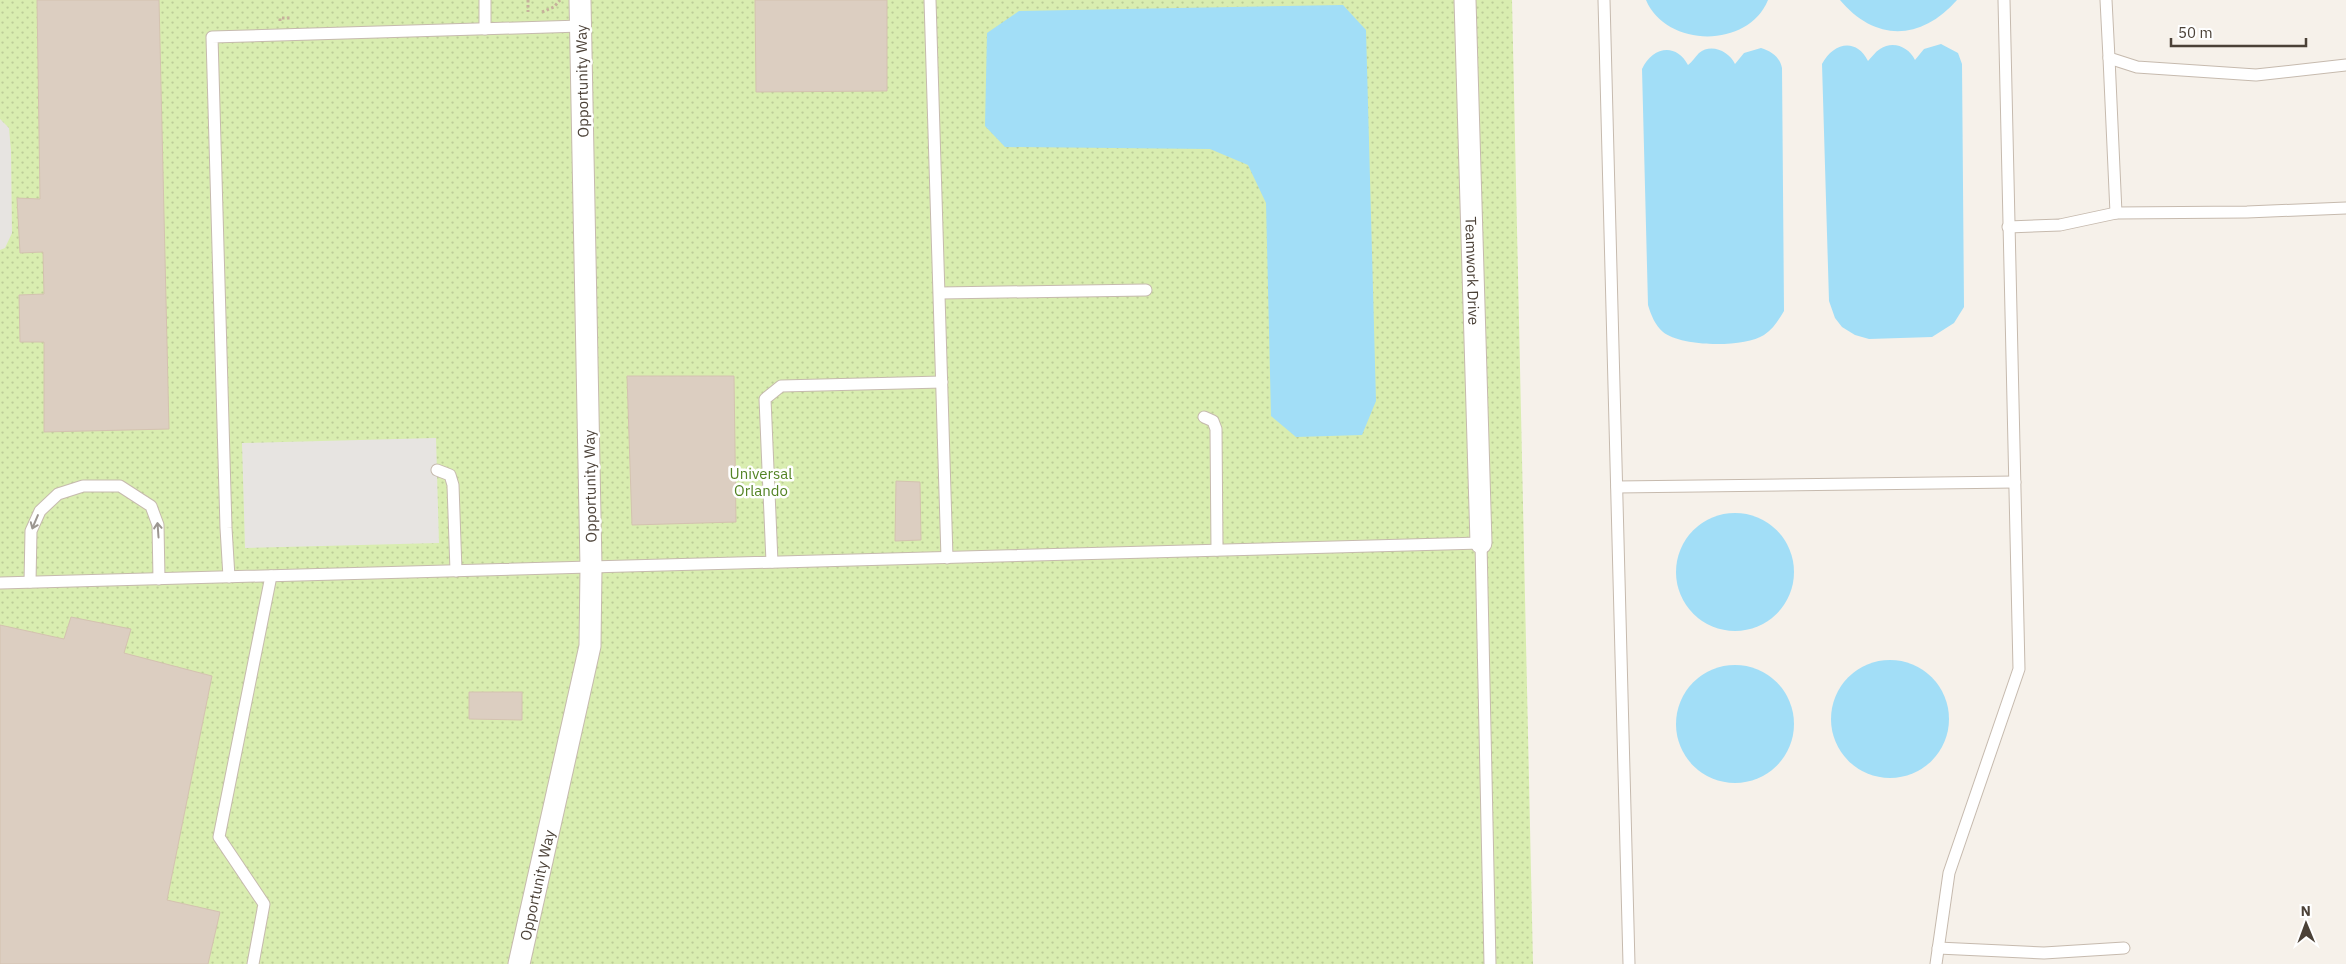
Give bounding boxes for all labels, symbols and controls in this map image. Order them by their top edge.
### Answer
scale bar [2171,15,2306,47]
text: 50 m [2178,23,2213,42]
street label: Opportunity Way [572,24,592,138]
street label: Teamwork Drive [1462,216,1484,325]
street label: Opportunity Way [580,429,600,543]
park label: Universal Orlando [730,464,792,500]
one-way arrow [30,514,40,529]
one-way arrow [153,523,162,539]
street label: Opportunity Way [515,827,558,942]
north arrow [2281,899,2331,949]
text: N [2301,902,2311,920]

